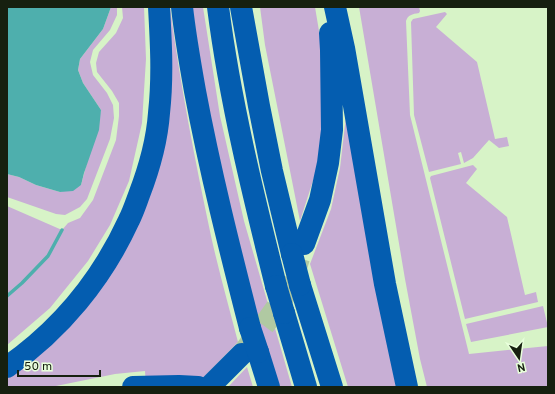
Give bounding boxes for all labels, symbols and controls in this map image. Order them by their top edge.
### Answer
north arrow [499,338,539,378]
scale bar [18,352,100,378]
text: 50 m [24,359,52,375]
text: N [516,359,526,374]

